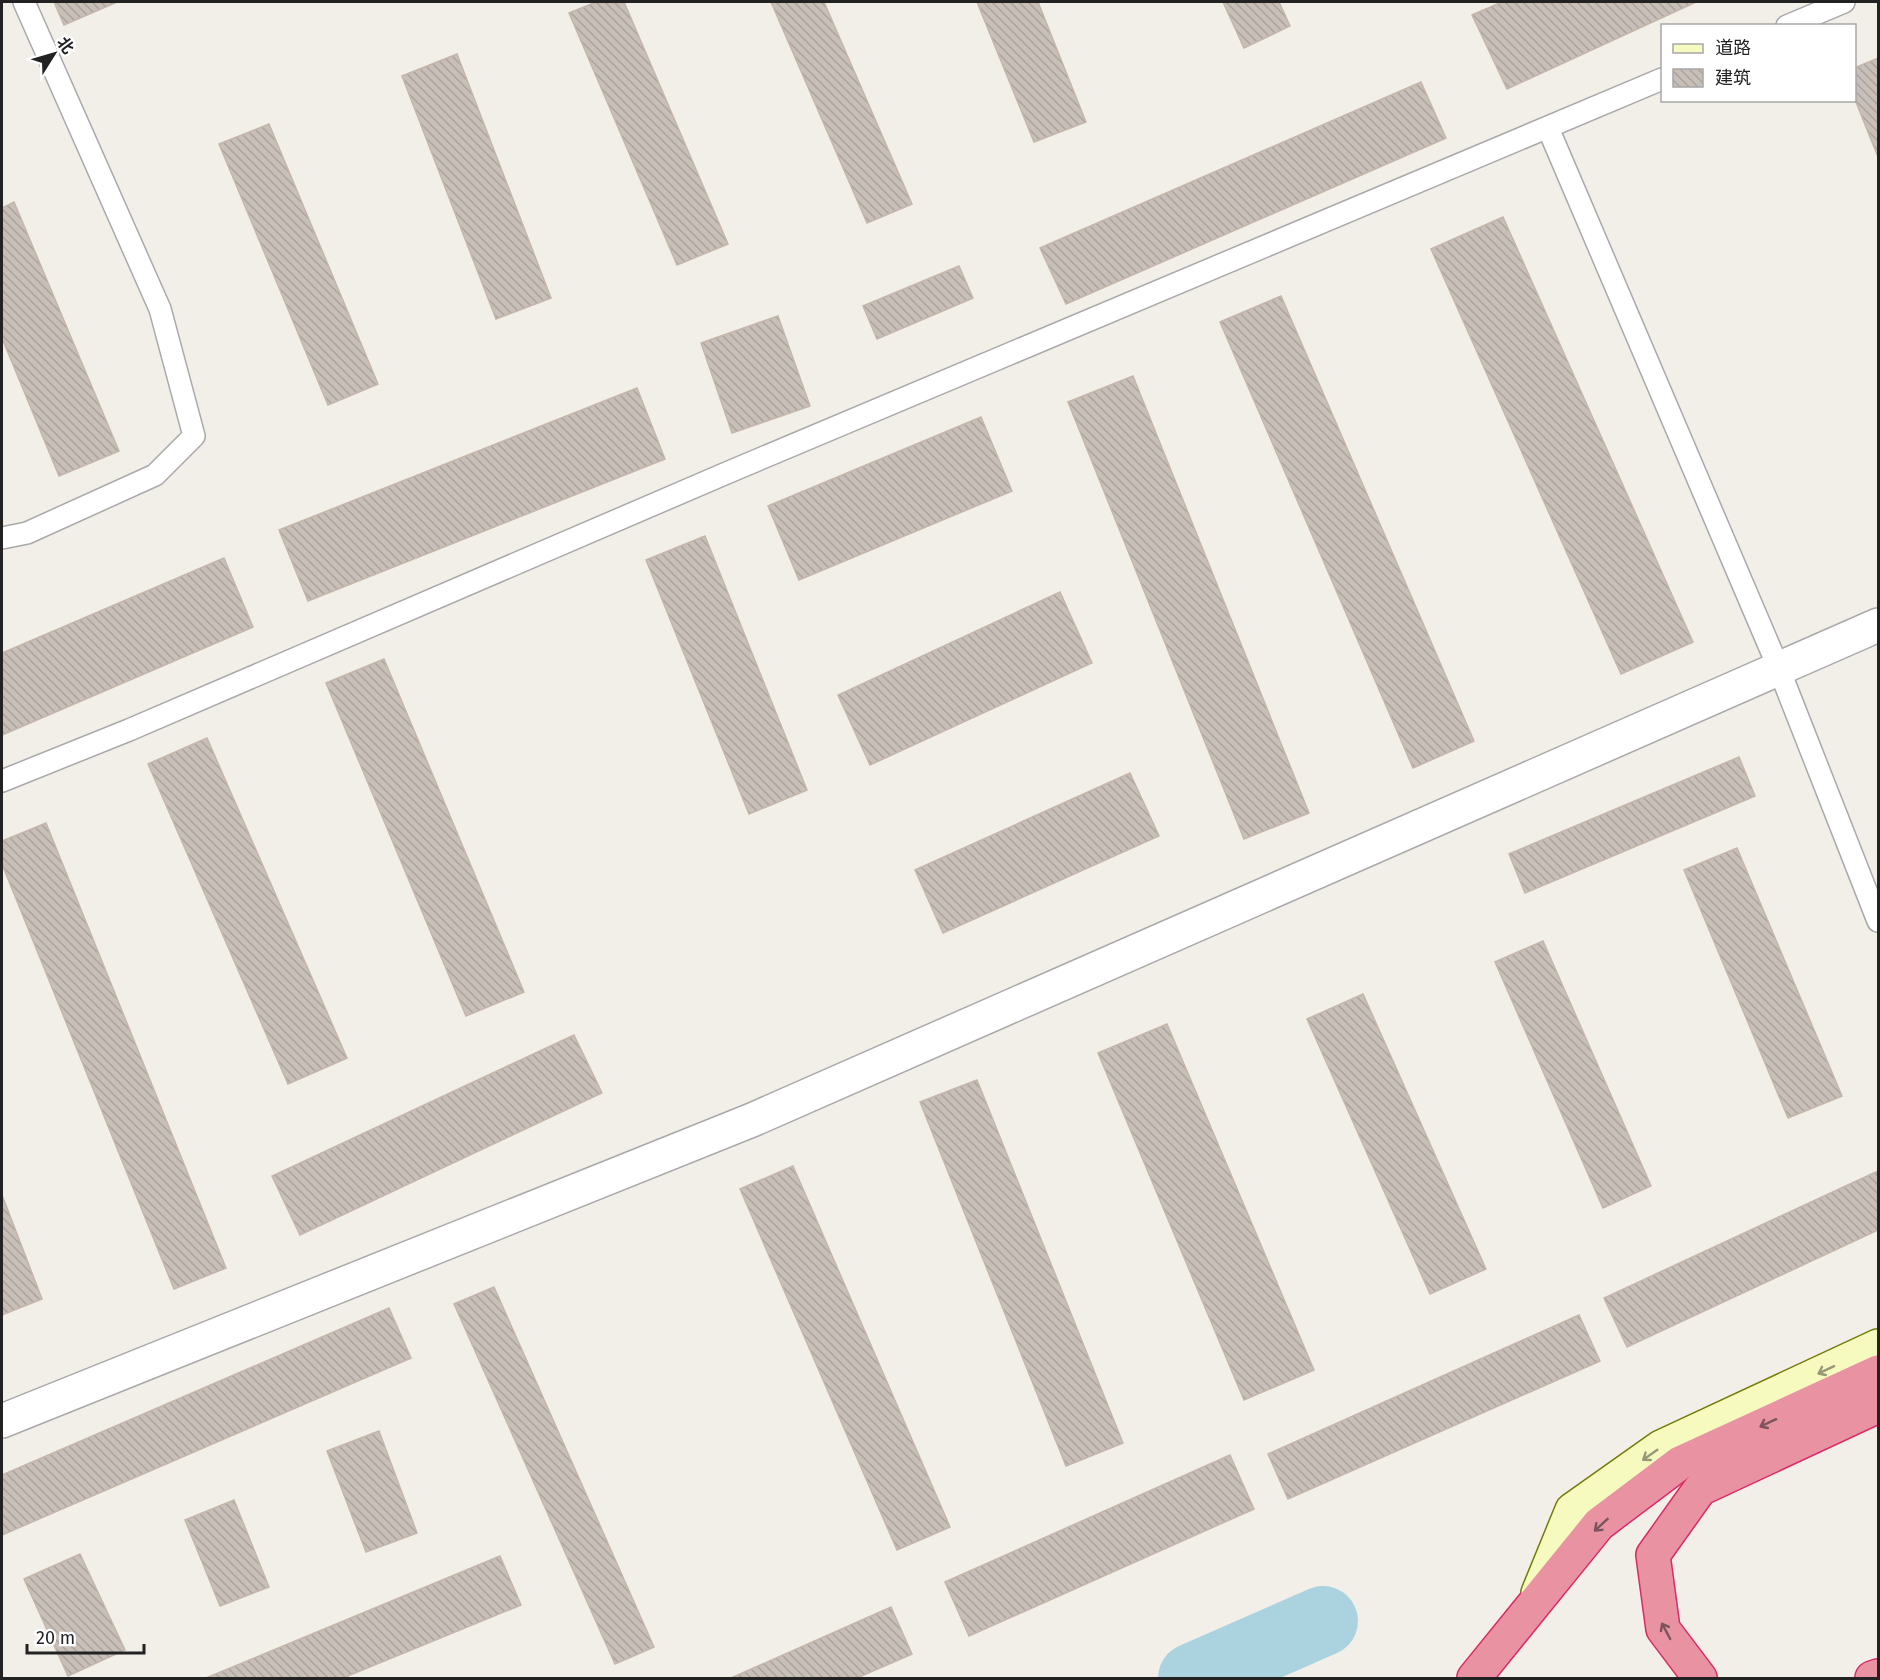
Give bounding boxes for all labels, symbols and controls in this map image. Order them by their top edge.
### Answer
north arrow [24,24,84,84]
legend [1661,24,1856,102]
text: 北 [53,33,78,57]
text: 道路 [1715,37,1751,59]
text: 建筑 [1715,67,1751,89]
one-way arrow [1817,1365,1835,1377]
one-way arrow [1760,1418,1778,1429]
one-way arrow [1643,1449,1659,1461]
one-way arrow [1593,1518,1608,1532]
scale bar [27,1617,144,1655]
one-way arrow [1660,1622,1672,1640]
text: 20 m [36,1627,75,1649]

